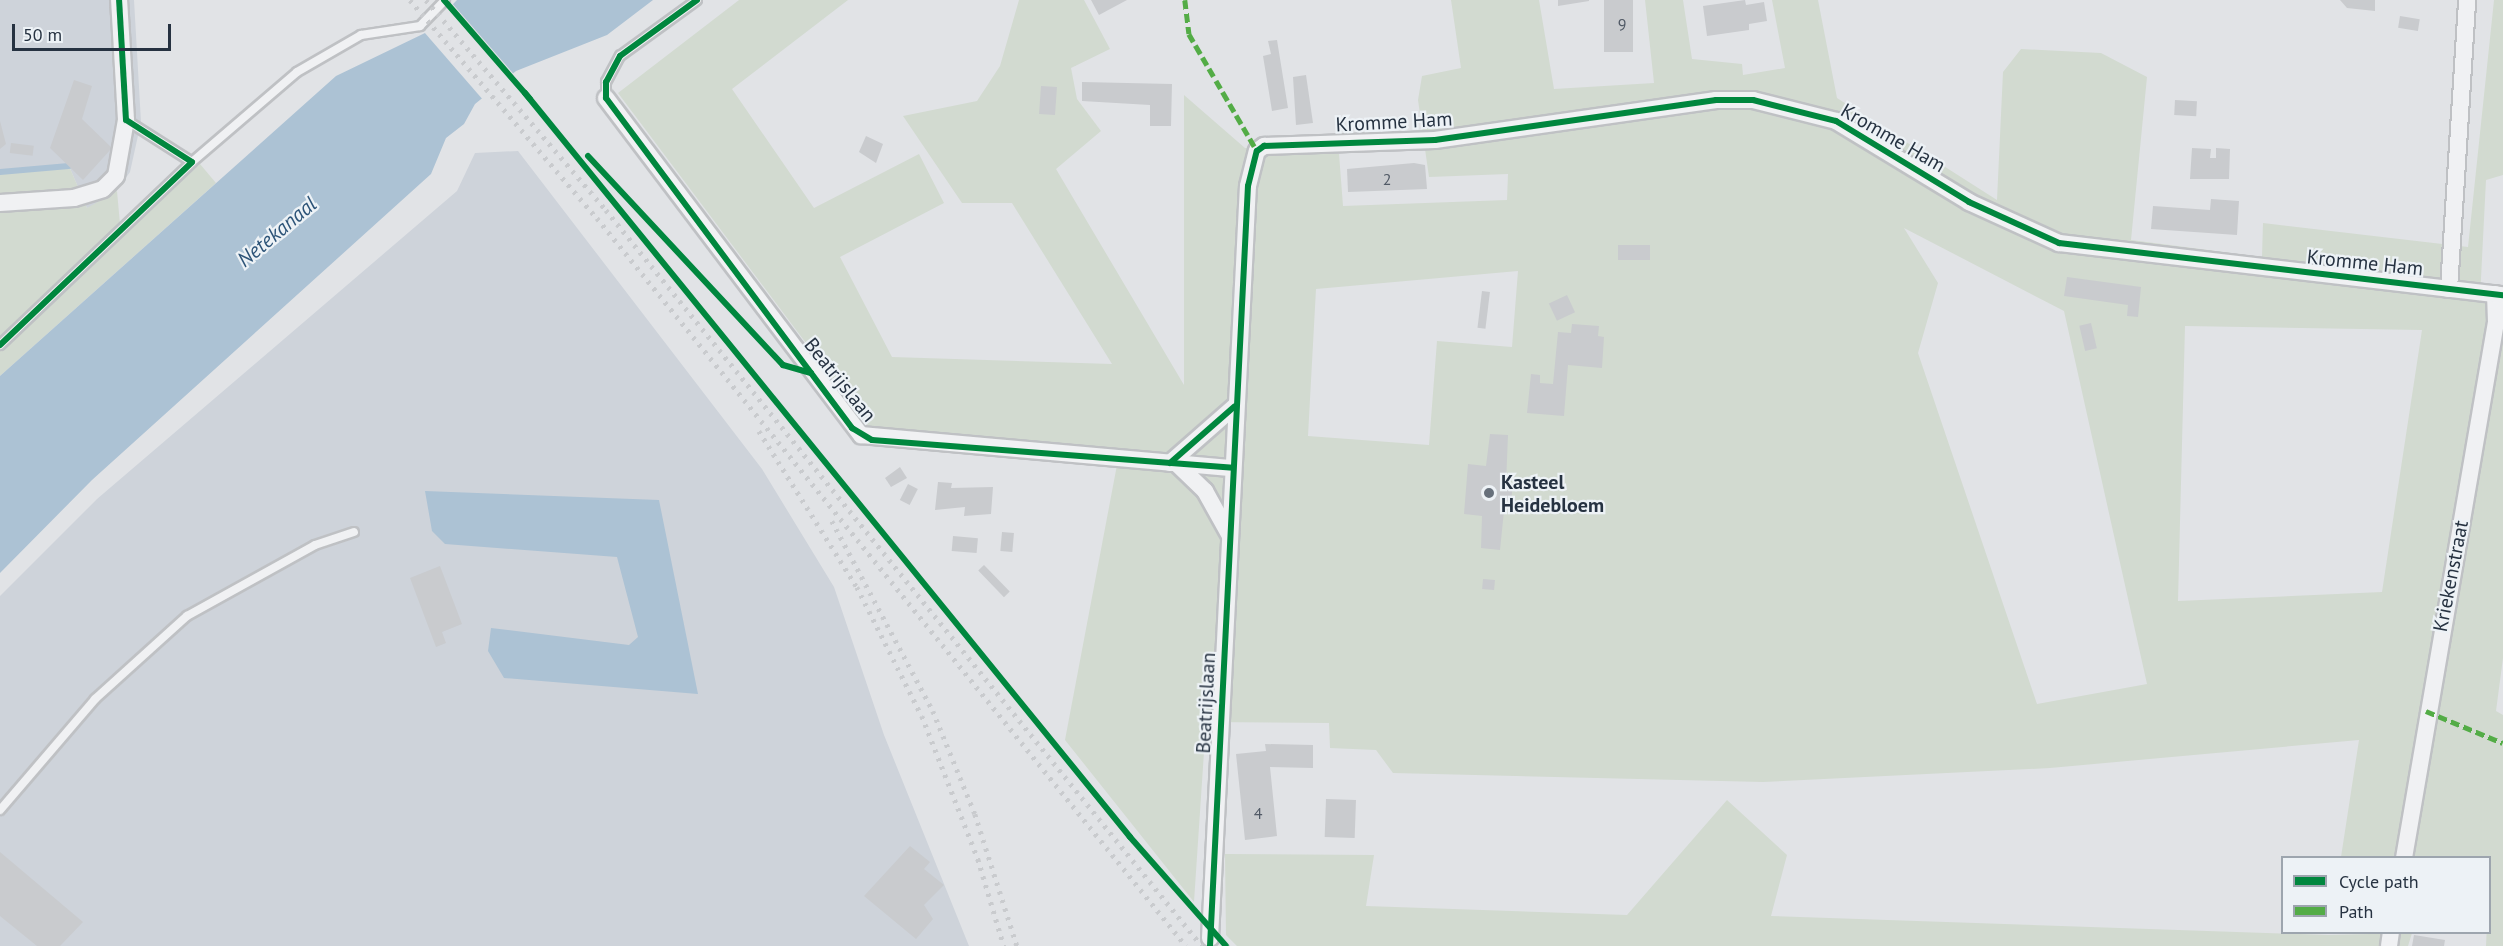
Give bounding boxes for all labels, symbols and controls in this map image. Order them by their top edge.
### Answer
scale bar [15,12,174,50]
house number: 9 [1618,14,1626,34]
text: 50 m [23,23,62,46]
street label: Kromme Ham [1836,98,1950,178]
street label: Kromme Ham [1335,107,1453,137]
house number: 2 [1383,169,1391,189]
water label: Netekanaal [232,192,322,272]
street label: Kromme Ham [2306,245,2424,281]
street label: Beatrijslaan [799,333,881,427]
place label: Kasteel Heidebloem [1501,470,1604,517]
marker: Kasteel Heidebloem [1482,486,1496,500]
street label: Kriekenstraat [2428,518,2474,634]
street label: Beatrijslaan [1191,652,1221,754]
house number: 4 [1254,803,1262,823]
legend [2281,856,2491,934]
text: Cycle path [2339,870,2419,893]
text: Path [2339,900,2373,923]

